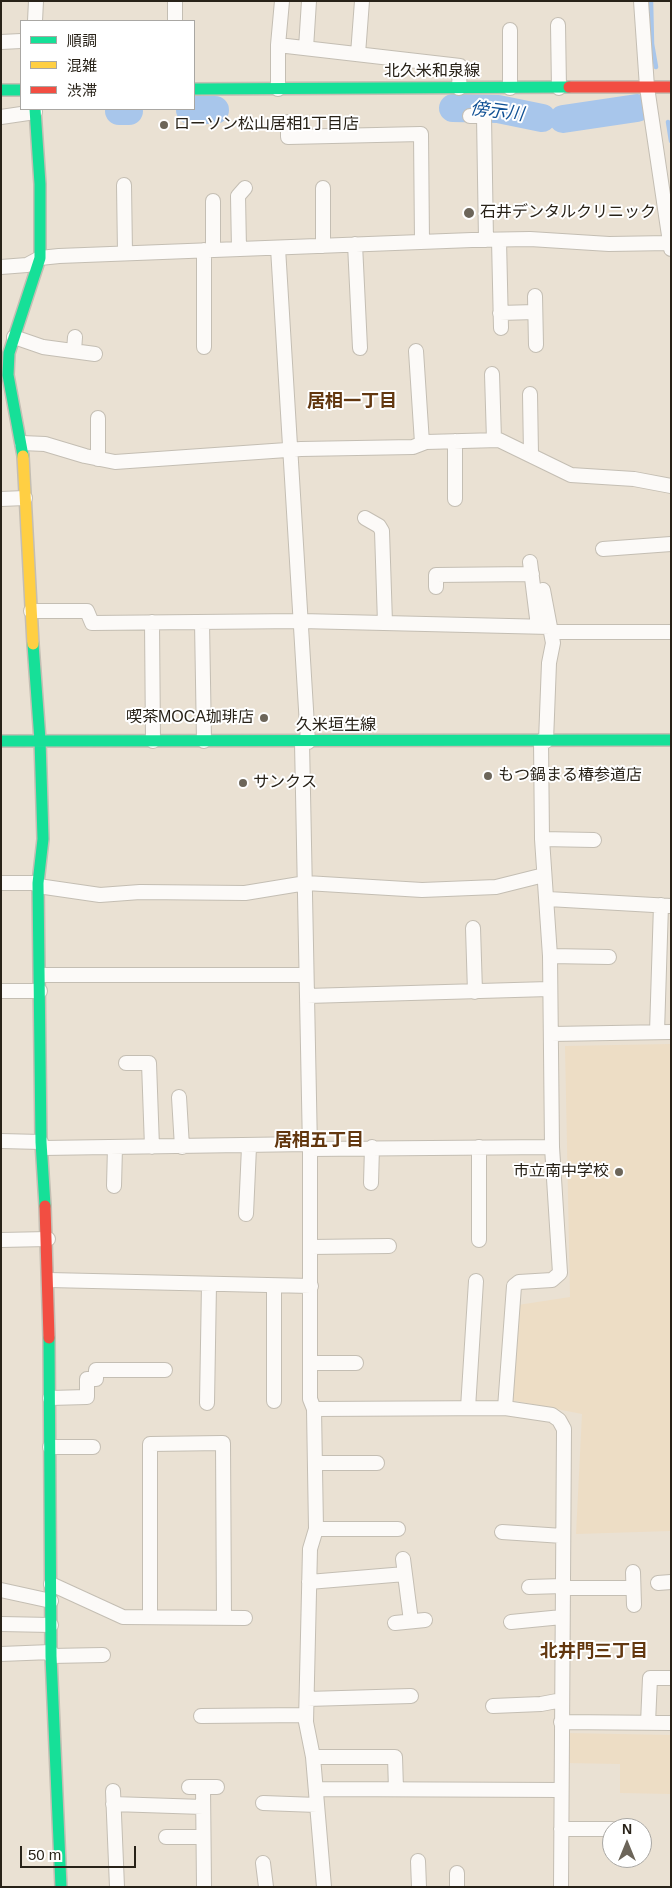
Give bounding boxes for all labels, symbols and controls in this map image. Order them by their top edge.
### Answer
legend [20,20,195,110]
text: 順調 [67,32,97,49]
text: 混雑 [67,57,97,74]
street label: 北久米和泉線 [384,62,480,82]
text: 渋滞 [67,82,97,99]
water label: 傍示川 [469,98,525,126]
place label: ローソン松山居相1丁目店 [174,115,359,135]
marker: ローソン松山居相1丁目店 [158,119,170,131]
place label: 石井デンタルクリニック [480,203,656,223]
marker: 石井デンタルクリニック [462,206,476,220]
district label: 居相一丁目 [307,391,397,413]
place label: 喫茶MOCA珈琲店 [126,708,254,728]
marker: 喫茶MOCA珈琲店 [258,712,270,724]
street label: 久米垣生線 [296,716,376,736]
place label: もつ鍋まる椿参道店 [498,766,642,786]
marker: もつ鍋まる椿参道店 [482,770,494,782]
place label: サンクス [253,773,317,793]
marker: サンクス [237,777,249,789]
district label: 居相五丁目 [274,1130,364,1152]
place label: 市立南中学校 [513,1162,609,1182]
marker: 市立南中学校 [613,1166,625,1178]
district label: 北井門三丁目 [540,1641,648,1663]
north arrow [602,1818,652,1868]
text: N [622,1821,632,1837]
scale bar [22,1836,139,1868]
text: 50 m [28,1846,61,1863]

